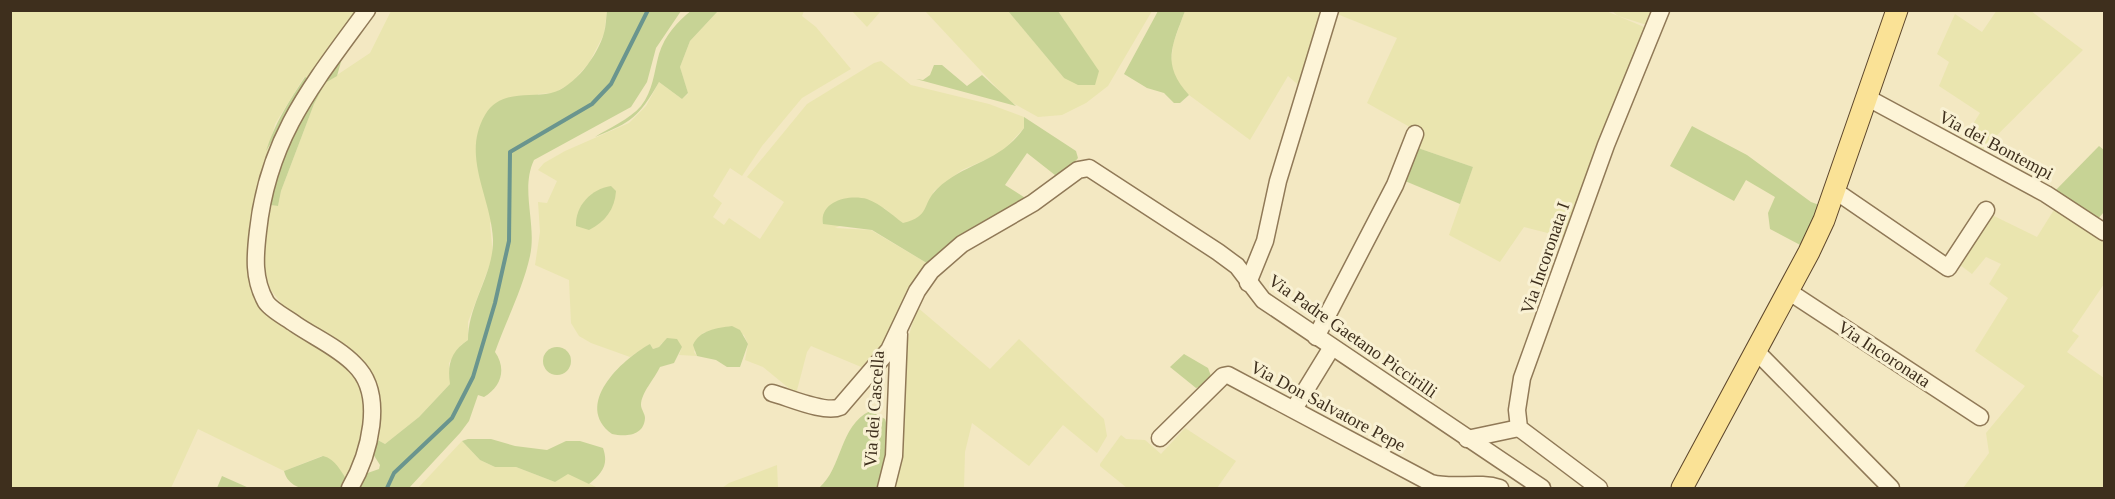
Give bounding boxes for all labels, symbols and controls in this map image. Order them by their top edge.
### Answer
street label: Via dei Bontempi [1935,106,2057,184]
street label: Via Incoronata I [1517,199,1573,317]
street label: Via Padre Gaetano Piccirilli [1265,270,1441,402]
street label: Via Incoronata [1834,317,1934,391]
street label: Via dei Cascella [860,350,888,468]
street label: Via Don Salvatore Pepe [1247,357,1409,455]

